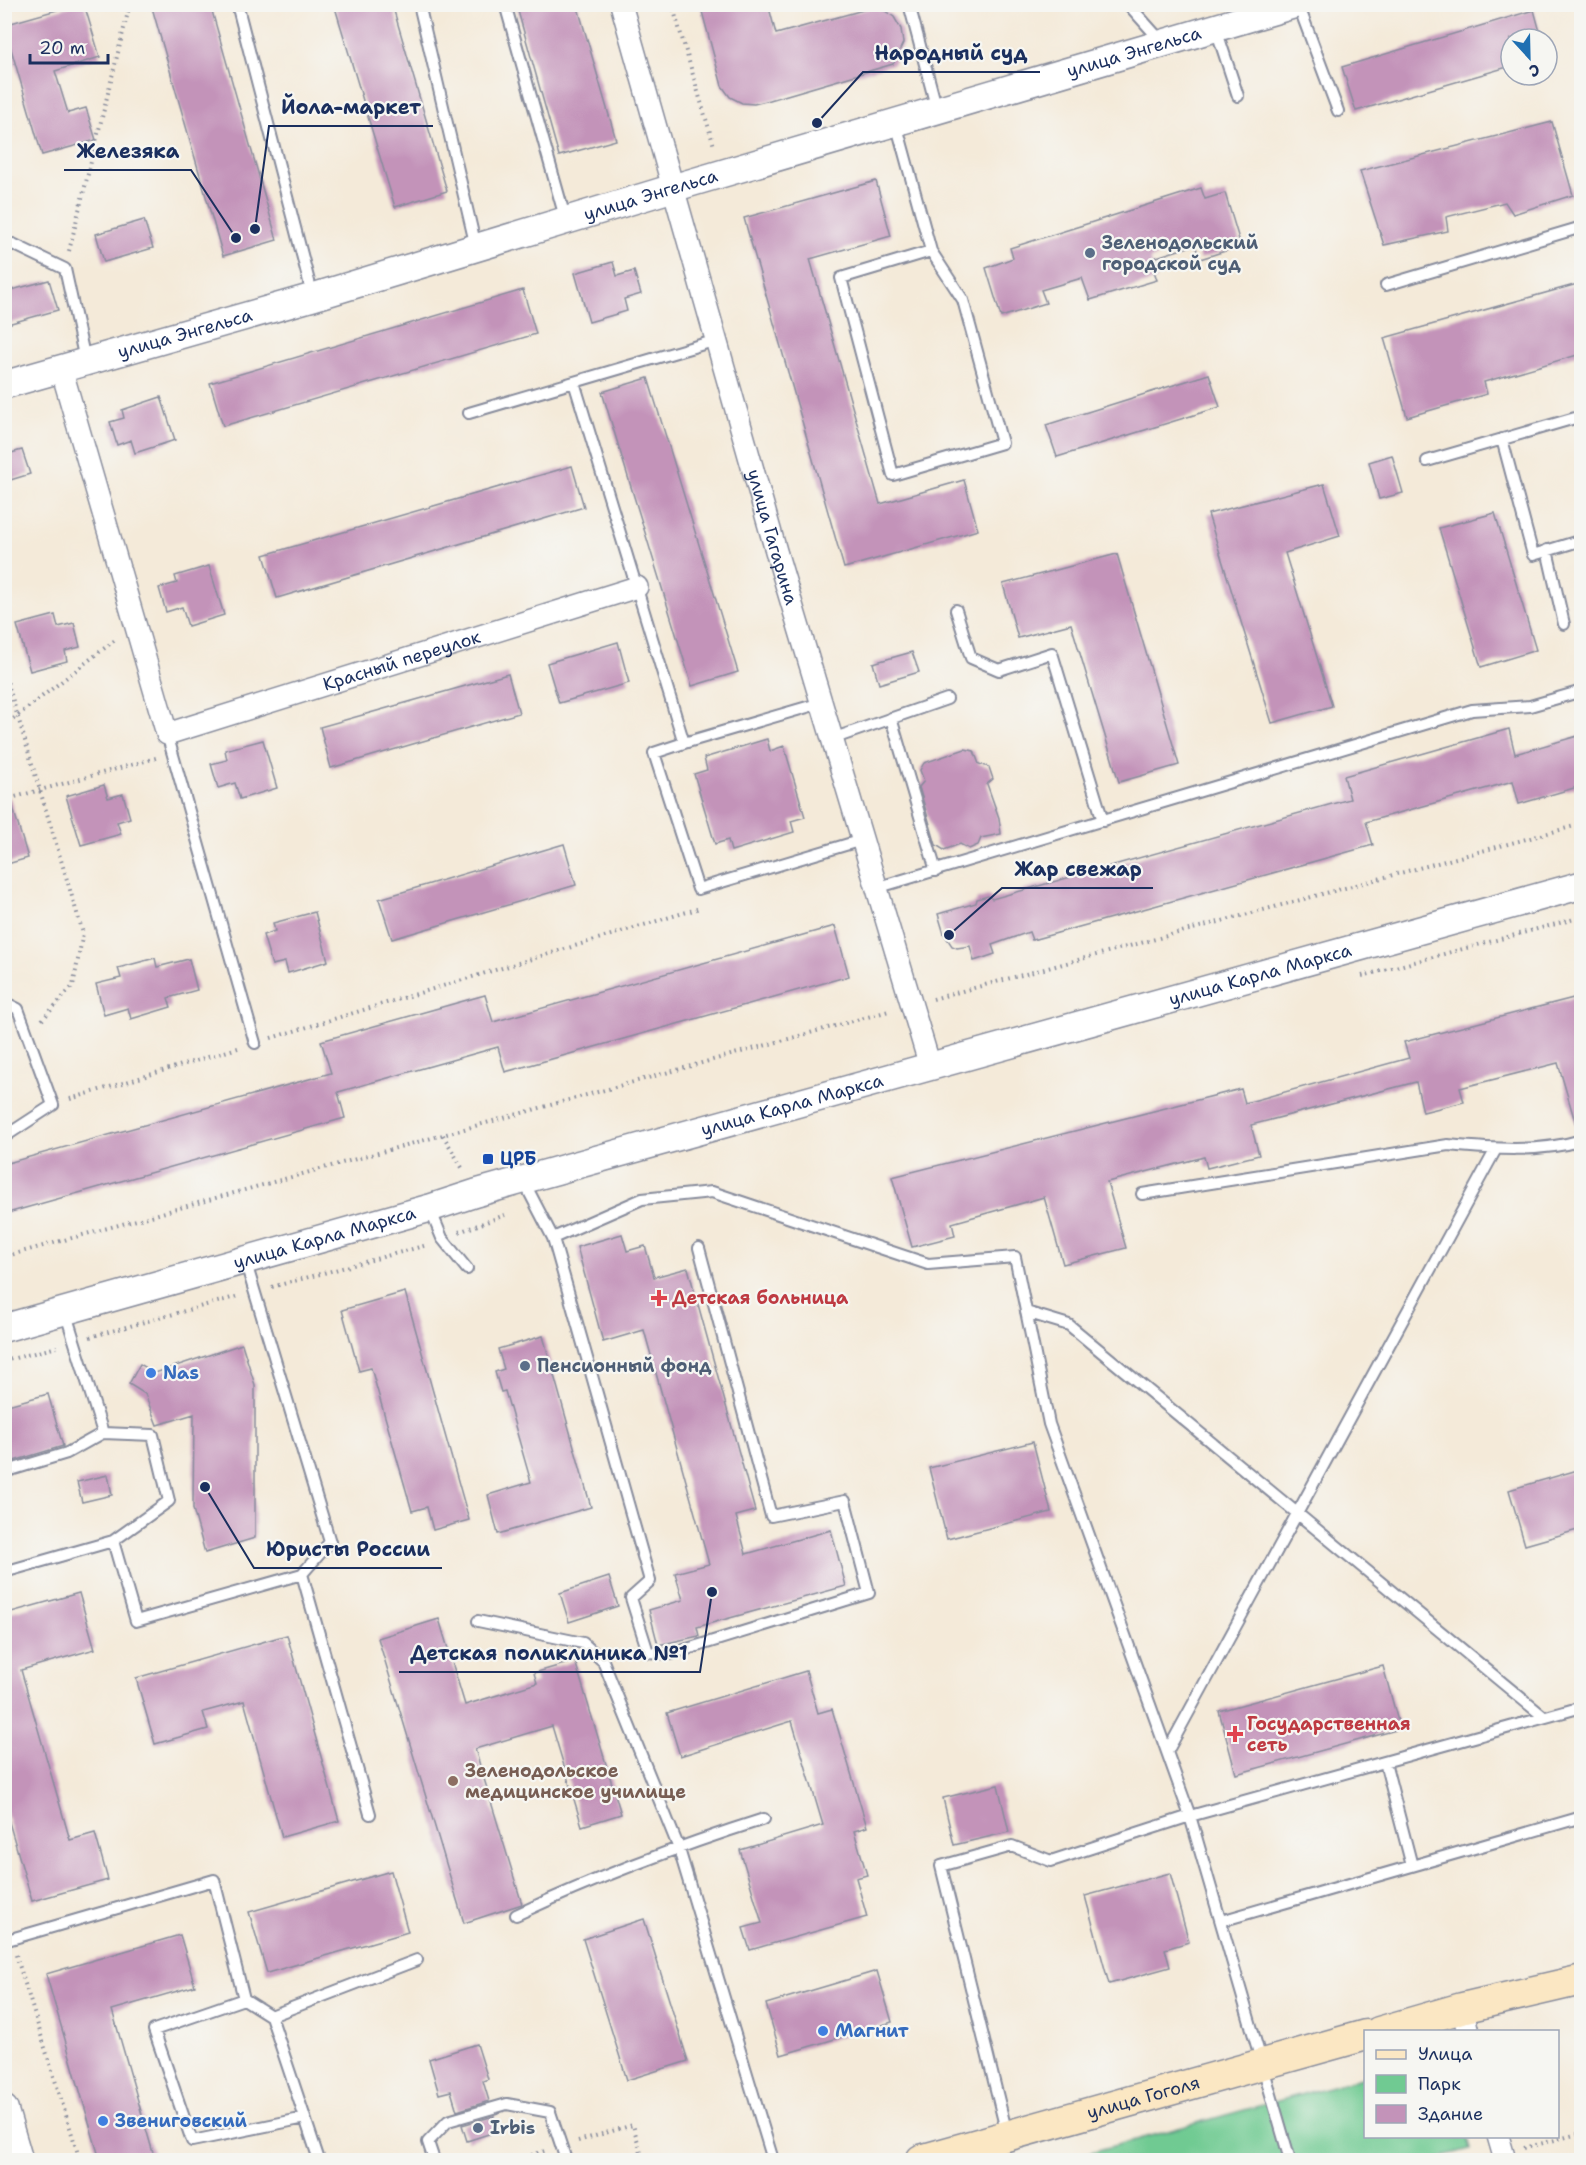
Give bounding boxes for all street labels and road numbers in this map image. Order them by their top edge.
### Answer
street label: улица Энгельса [1064,21,1204,83]
street label: улица Энгельса [581,163,720,226]
street label: улица Энгельса [115,303,255,364]
street label: улица Гагарина [741,466,803,608]
street label: Красный переулок [320,625,484,696]
street label: улица Карла Маркса [1166,938,1354,1011]
street label: улица Карла Маркса [698,1068,886,1142]
street label: улица Карла Маркса [231,1201,418,1275]
street label: улица Гоголя [1084,2070,1203,2125]

